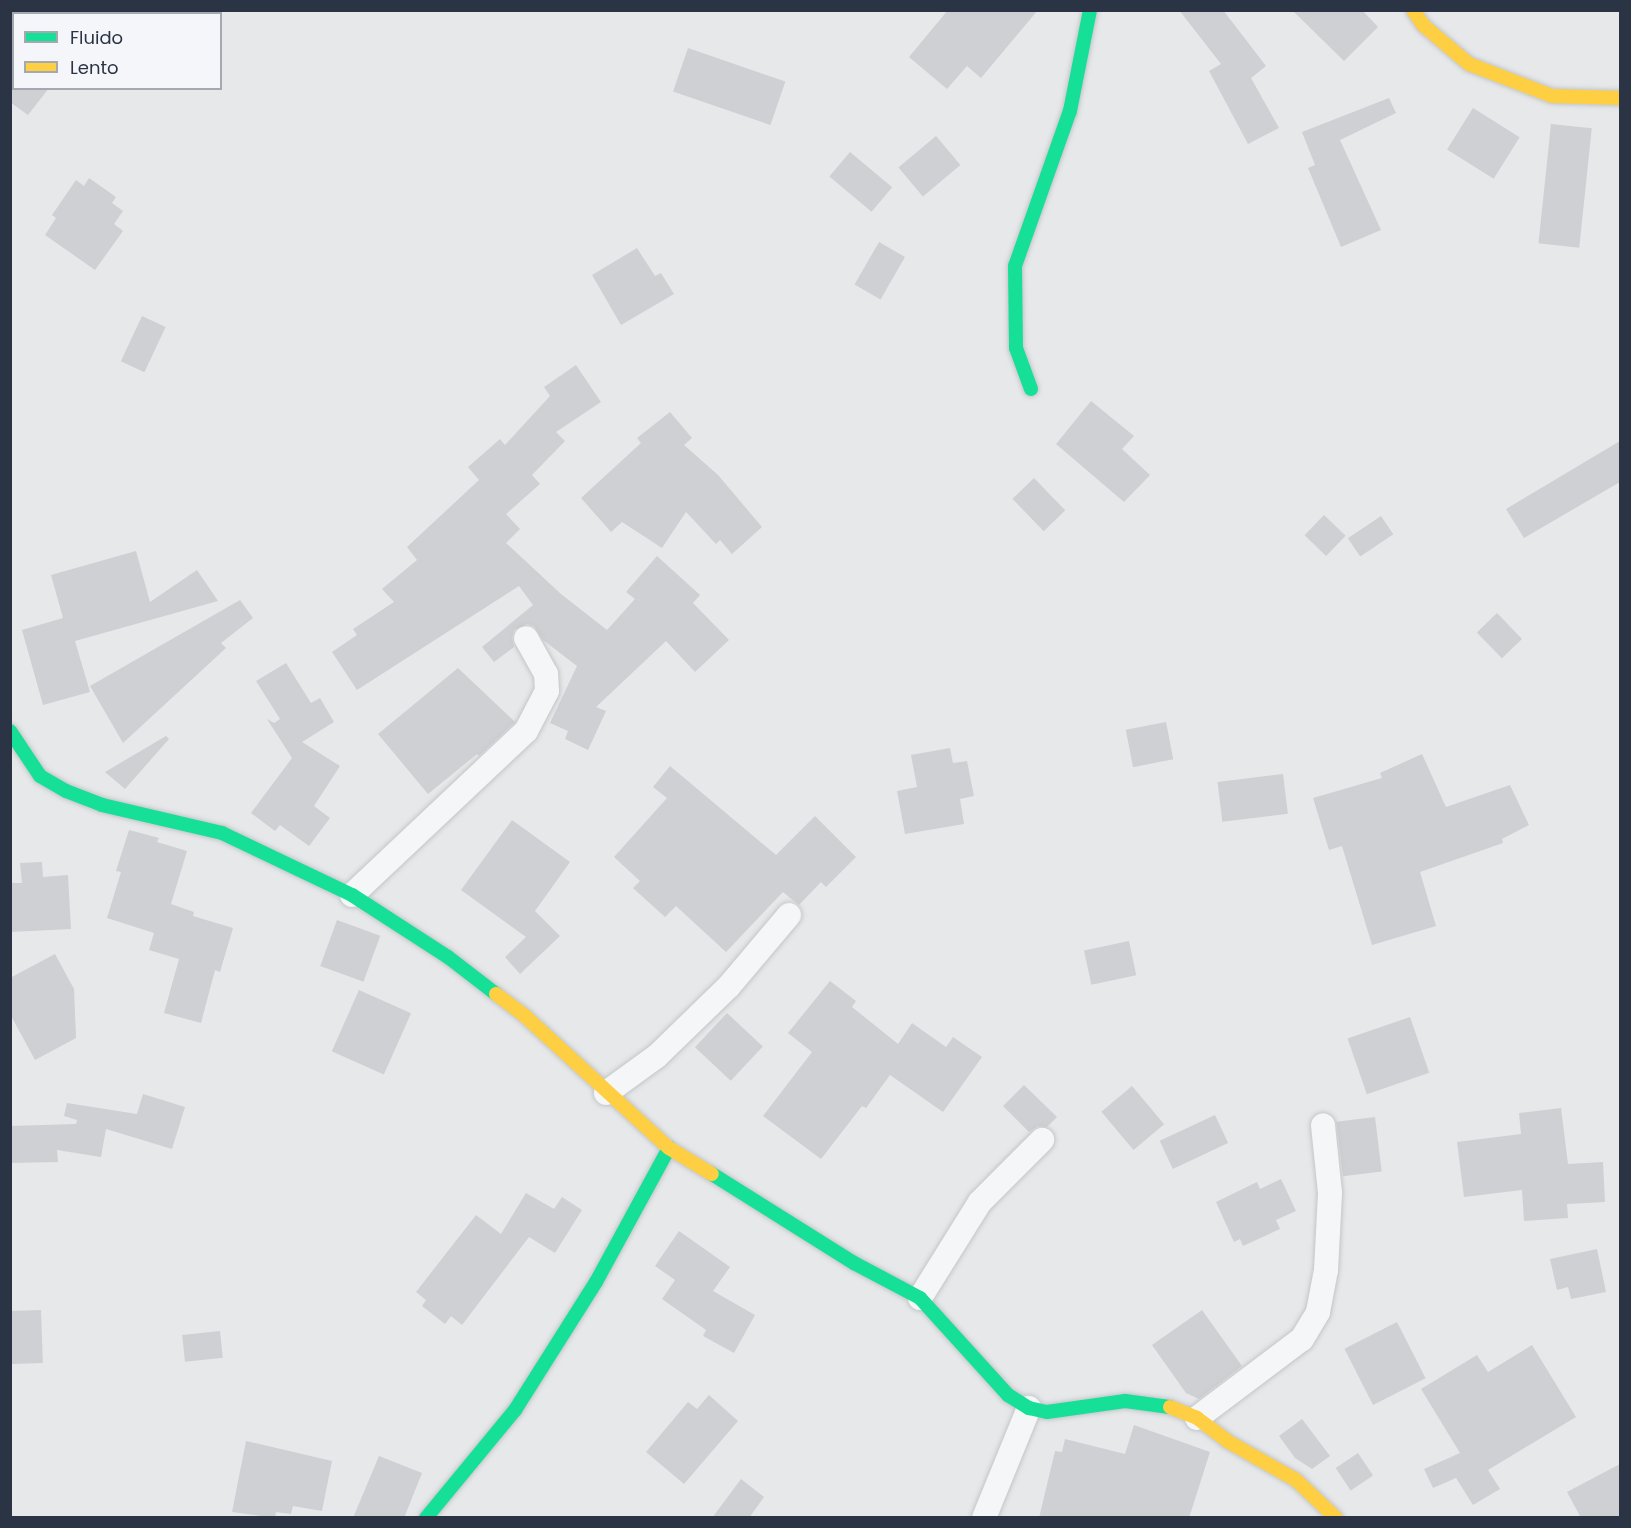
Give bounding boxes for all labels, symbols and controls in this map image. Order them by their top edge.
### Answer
legend [12,12,222,90]
text: Fluido [70,25,123,50]
text: Lento [70,55,119,80]

